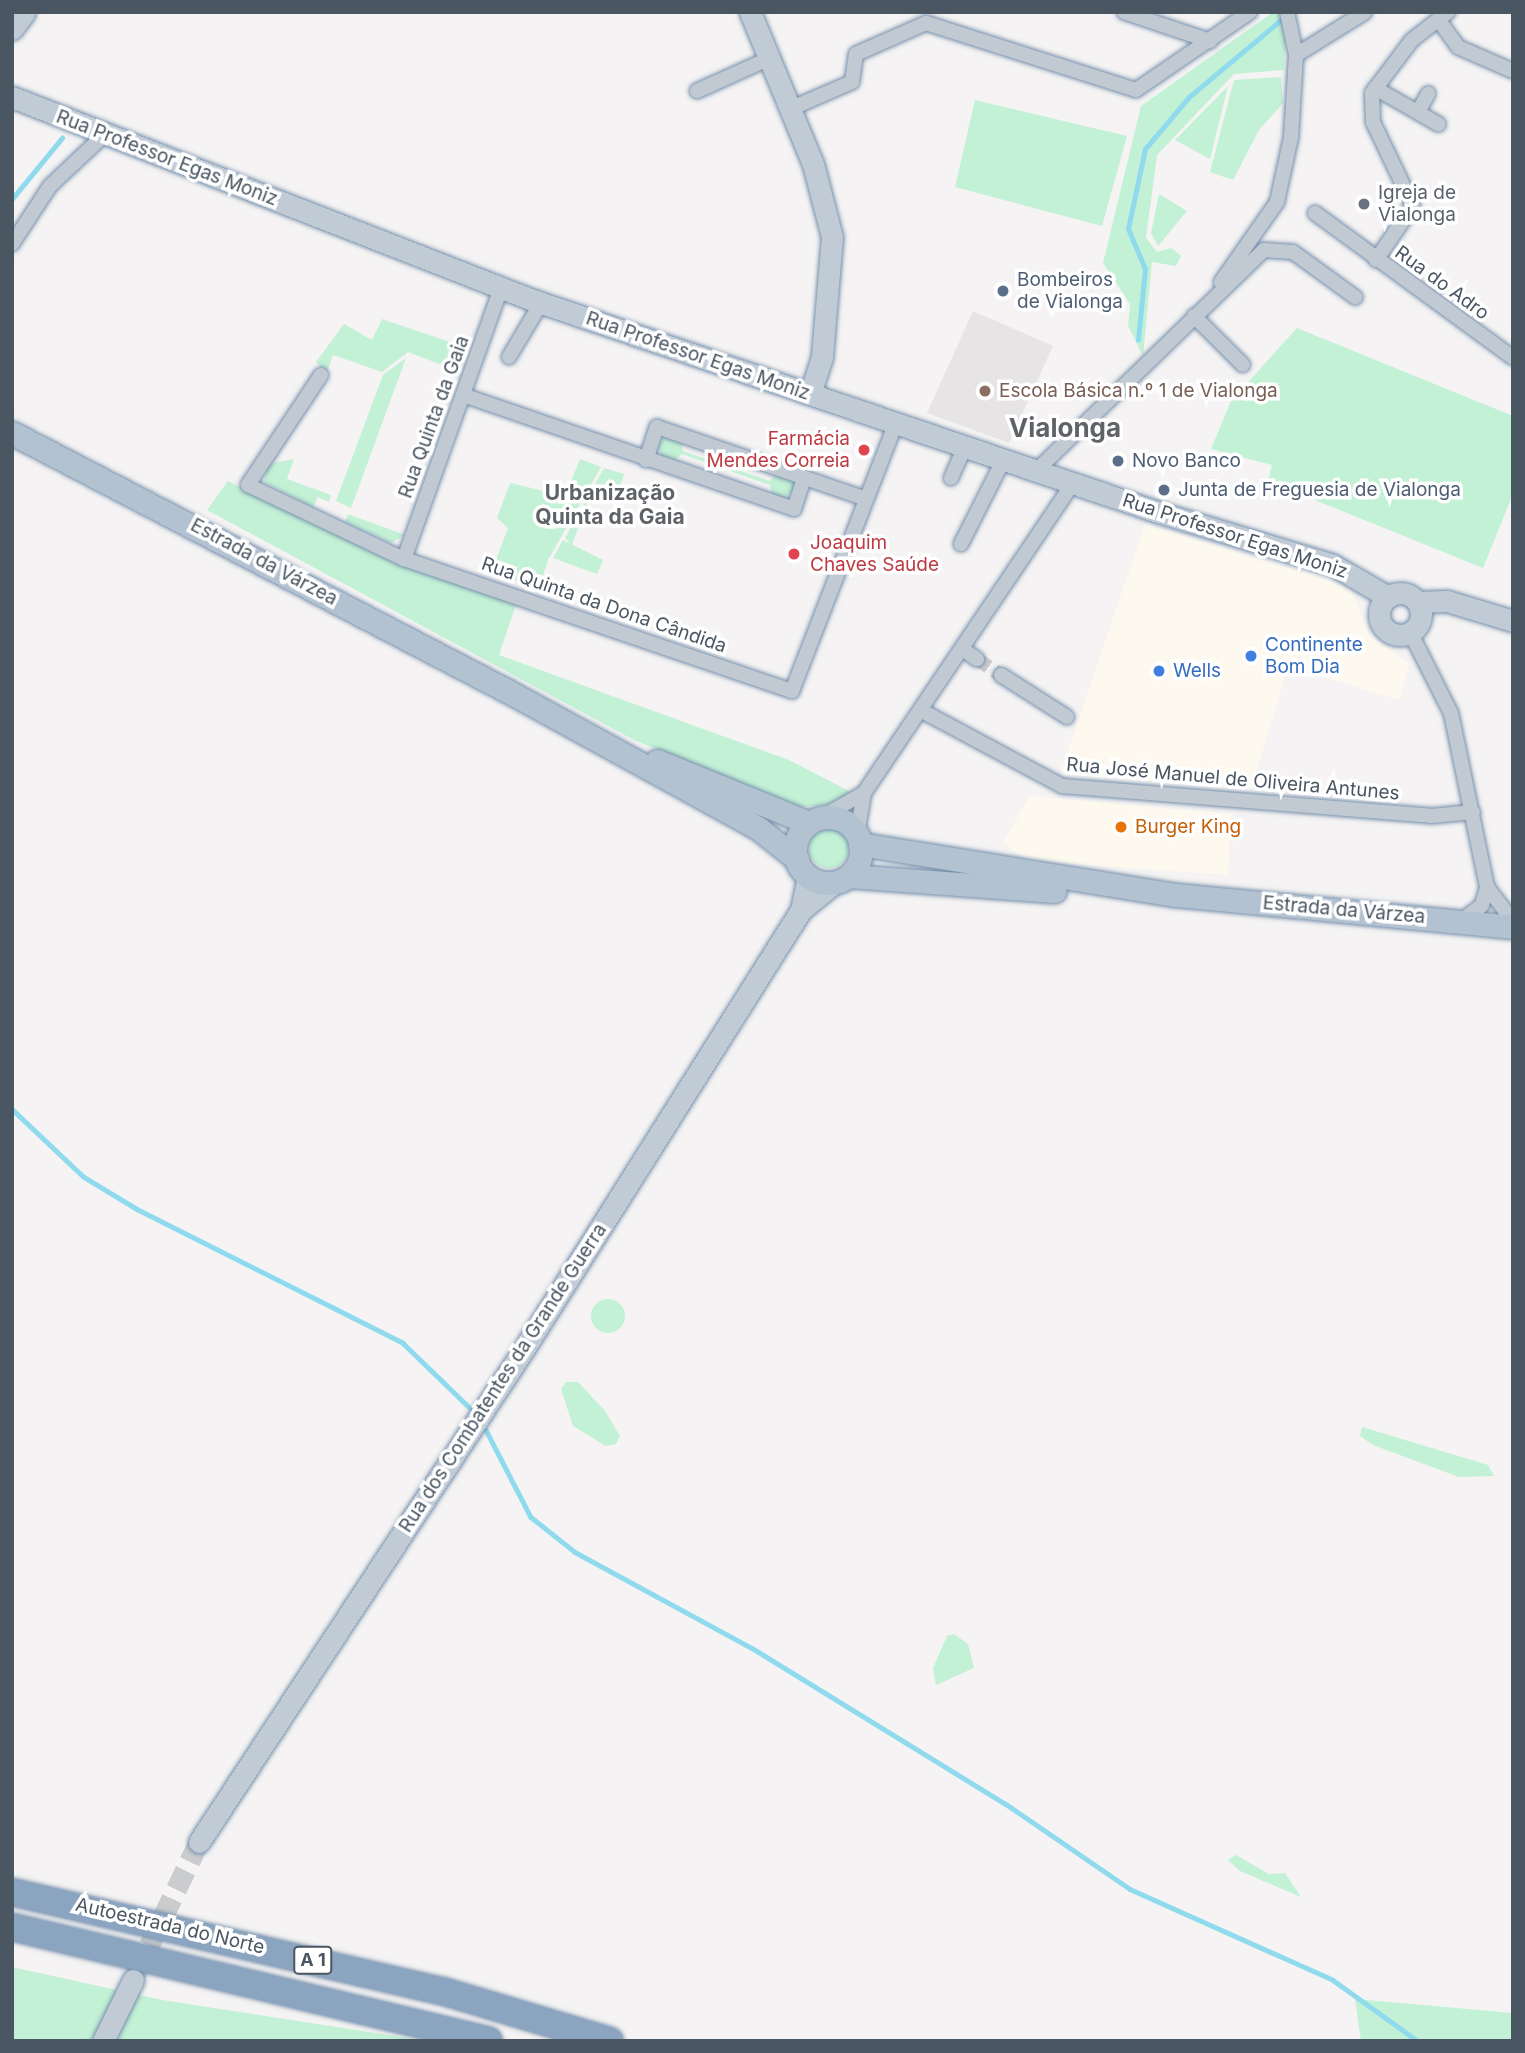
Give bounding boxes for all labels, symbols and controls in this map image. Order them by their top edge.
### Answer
street label: Rua Professor Egas Moniz [53,105,281,211]
place label: Igreja de Vialonga [1378,182,1456,226]
marker: Igreja de Vialonga [1356,196,1372,212]
street label: Rua do Adro [1390,241,1494,325]
place label: Bombeiros de Vialonga [1017,269,1123,313]
marker: Bombeiros de Vialonga [995,283,1011,299]
street label: Rua Professor Egas Moniz [583,307,813,405]
street label: Rua Quinta da Gaia [394,333,474,501]
place label: Escola Básica n.º 1 de Vialonga [999,380,1278,402]
marker: Escola Básica n.º 1 de Vialonga [977,383,993,399]
district label: Vialonga [1009,412,1121,444]
place label: Farmácia Mendes Correia [707,428,850,472]
marker: Farmácia Mendes Correia [856,442,872,458]
place label: Novo Banco [1132,450,1241,472]
marker: Novo Banco [1110,453,1126,469]
place label: Junta de Freguesia de Vialonga [1178,479,1461,501]
district label: Urbanização Quinta da Gaia [535,480,685,530]
marker: Junta de Freguesia de Vialonga [1156,482,1172,498]
street label: Rua Professor Egas Moniz [1120,489,1350,583]
street label: Estrada da Várzea [187,514,341,610]
place label: Joaquim Chaves Saúde [810,532,939,576]
marker: Joaquim Chaves Saúde [784,544,804,564]
street label: Rua Quinta da Dona Cândida [478,552,730,658]
place label: Continente Bom Dia [1265,634,1363,678]
marker: Continente Bom Dia [1243,648,1259,664]
place label: Wells [1173,660,1221,682]
marker: Wells [1151,663,1167,679]
street label: Rua José Manuel de Oliveira Antunes [1065,753,1401,805]
place label: Burger King [1135,816,1241,838]
marker: Burger King [1113,819,1129,835]
street label: Estrada da Várzea [1262,892,1426,928]
street label: Rua dos Combatentes da Grande Guerra [394,1219,612,1537]
street label: Autoestrada do Norte [73,1893,267,1959]
road number: A 1 [292,1946,334,1974]

